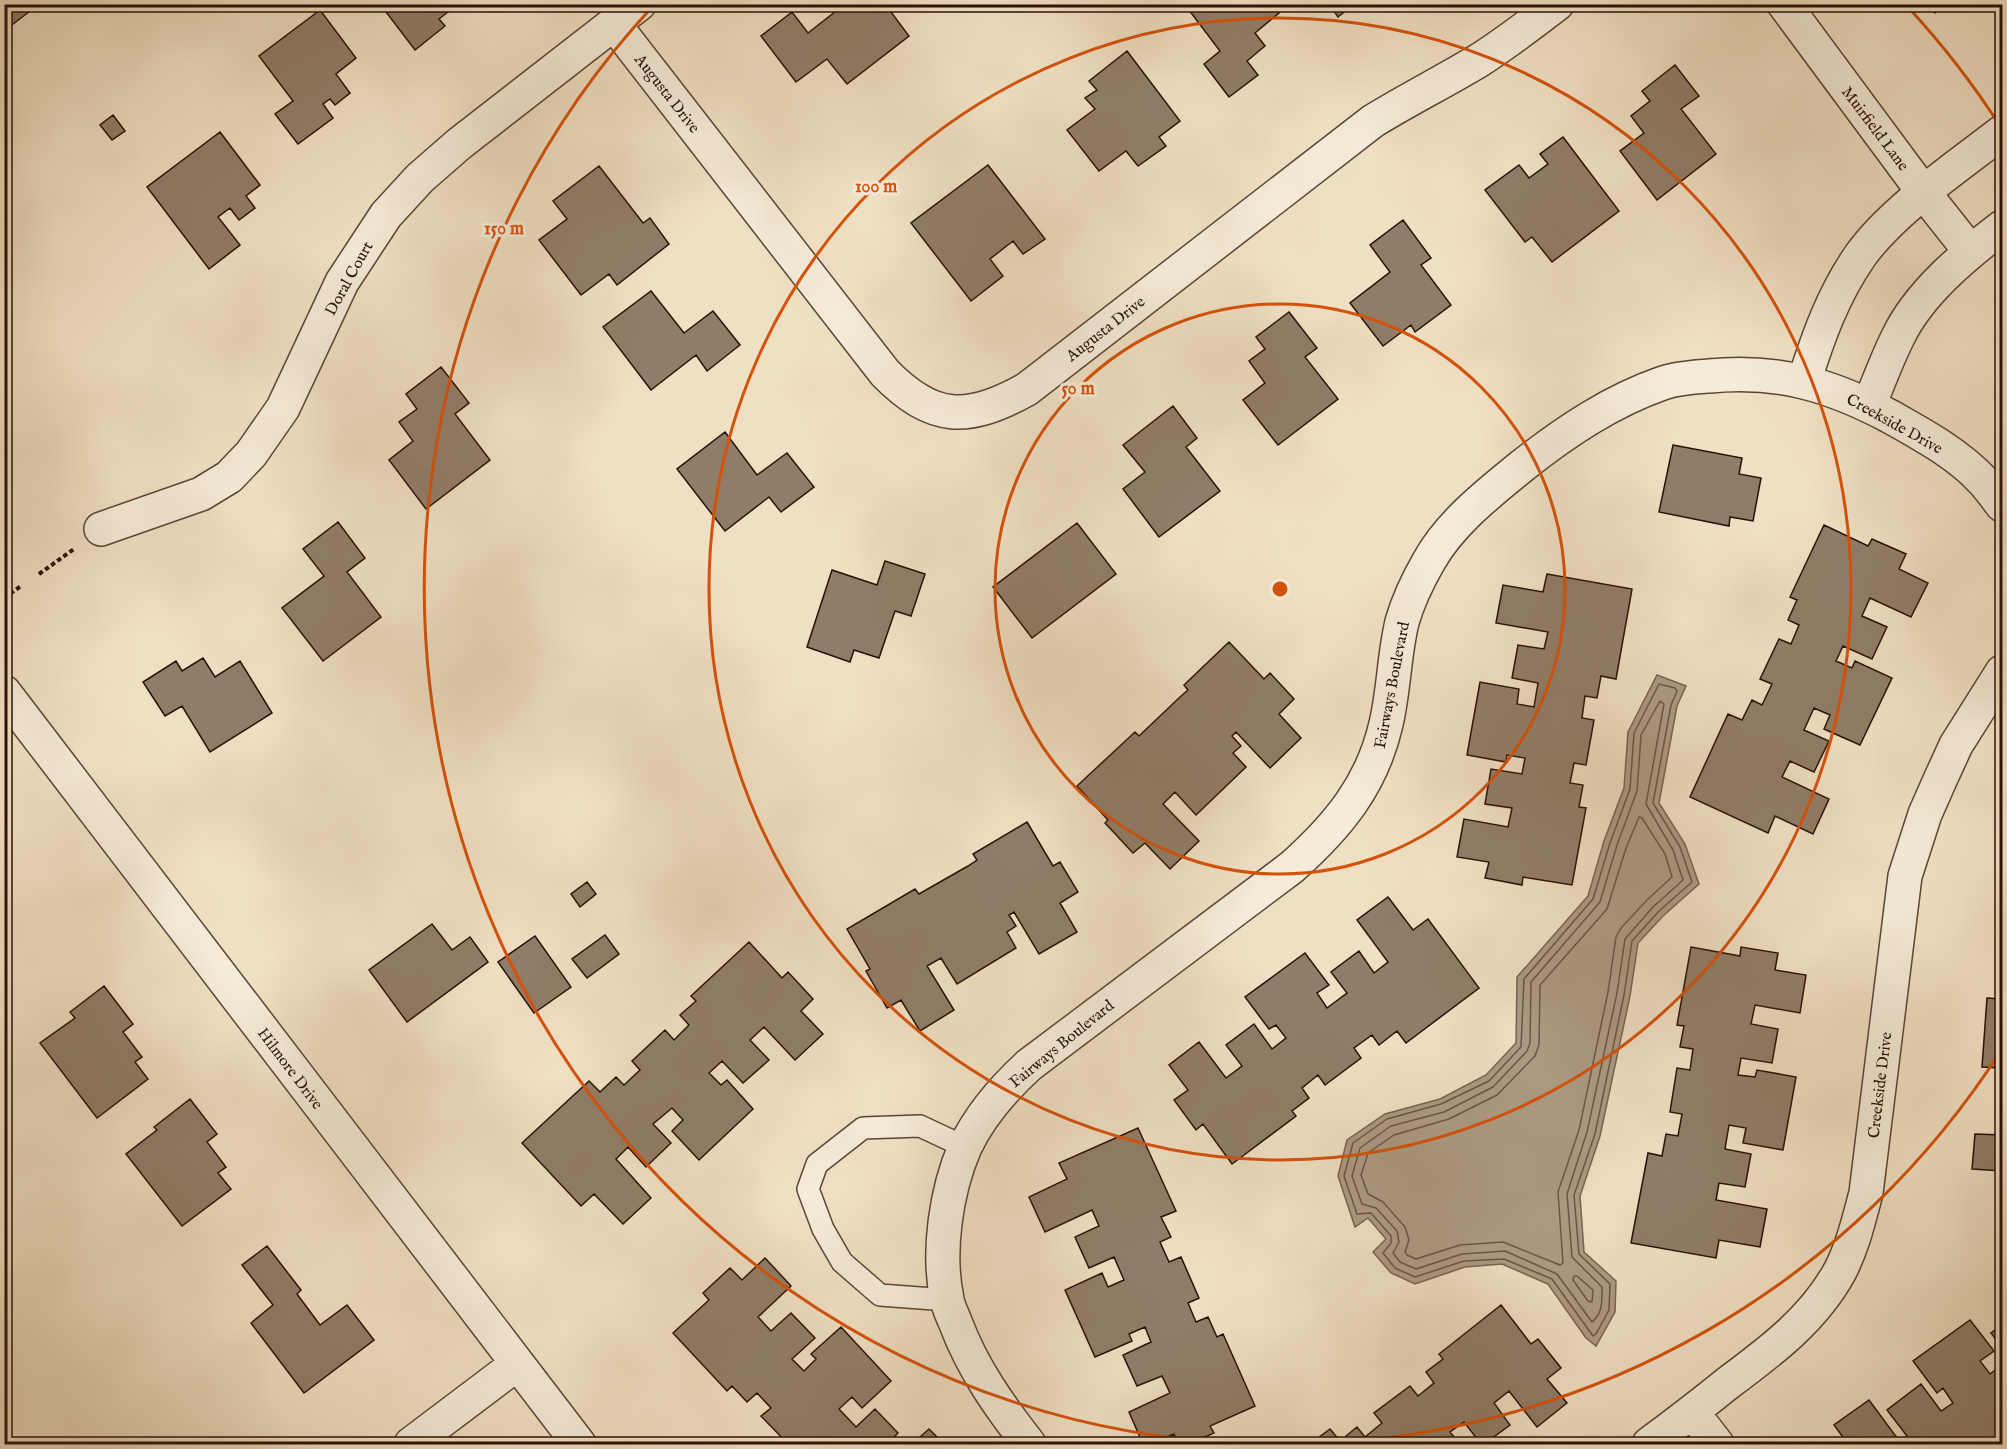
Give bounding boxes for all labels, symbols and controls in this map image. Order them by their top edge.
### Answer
street label: Augusta Drive [629,50,704,138]
street label: Muirfield Lane [1836,83,1913,175]
text: 100 m [855,176,897,199]
text: 150 m [484,218,524,241]
street label: Doral Court [321,238,379,320]
street label: Augusta Drive [1062,292,1150,367]
text: 50 m [1061,378,1095,401]
street label: Creekside Drive [1842,390,1946,459]
centre of rings [1270,579,1290,599]
street label: Fairways Boulevard [1371,620,1415,750]
street label: Fairways Boulevard [1006,996,1119,1093]
street label: Hilmore Drive [252,1024,327,1114]
street label: Creekside Drive [1865,1031,1897,1140]

